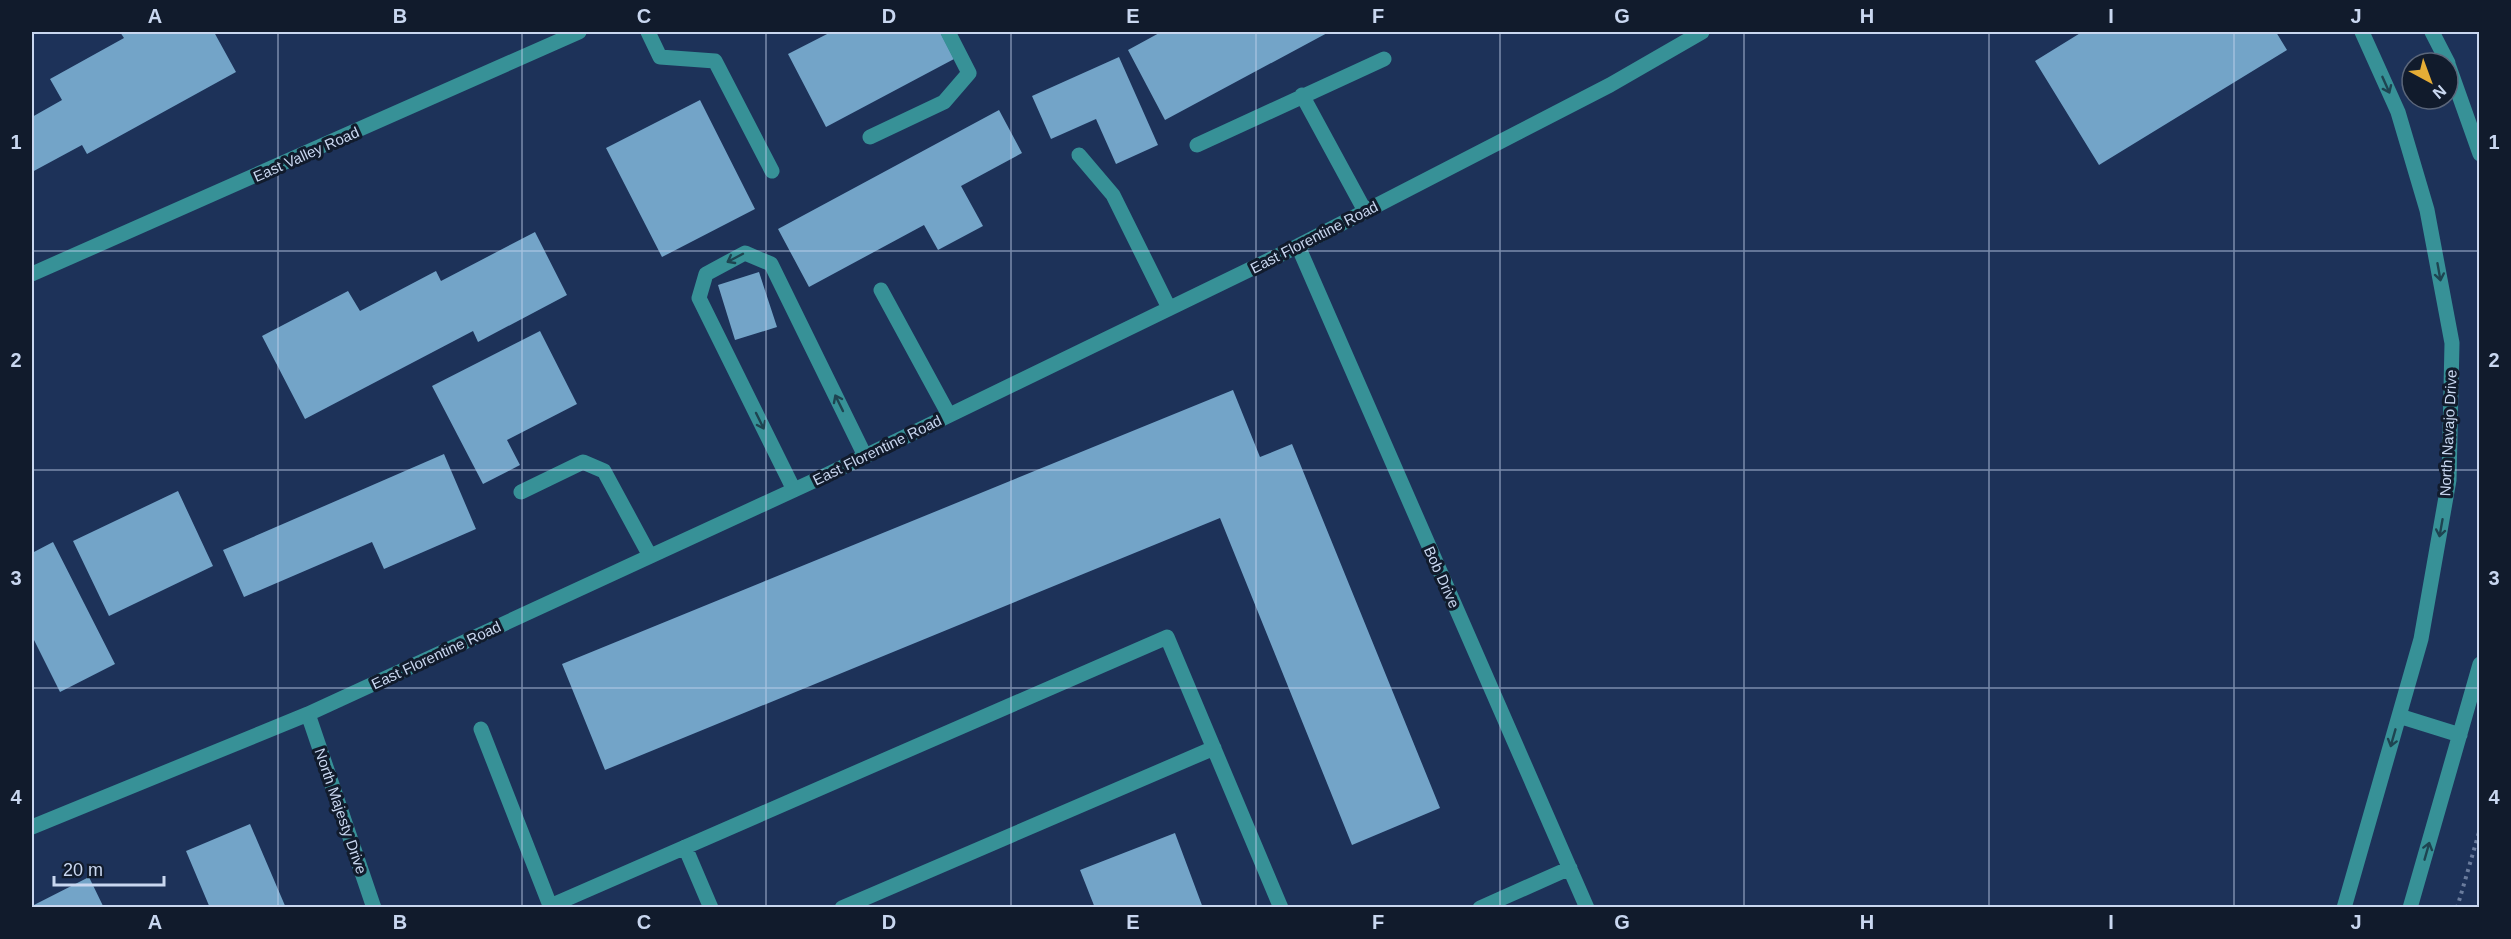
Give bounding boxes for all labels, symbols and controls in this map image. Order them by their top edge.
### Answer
text: A [148,5,162,27]
text: B [393,5,407,27]
text: C [637,5,651,27]
text: D [882,5,896,27]
text: E [1126,5,1140,27]
text: F [1372,5,1384,27]
text: G [1614,5,1630,27]
text: H [1860,5,1874,27]
text: I [2108,5,2114,27]
text: J [2350,5,2362,27]
north arrow [2400,51,2460,111]
one-way arrow [2381,75,2392,94]
text: N [2430,82,2449,102]
street label: East Valley Road [250,123,362,185]
text: 1 [10,131,22,153]
text: 1 [2488,131,2500,153]
street label: East Florentine Road [1247,197,1381,277]
one-way arrow [727,252,744,264]
one-way arrow [2433,262,2444,281]
text: 2 [10,349,22,371]
text: 2 [2488,349,2500,371]
street label: North Navajo Drive [2436,369,2460,497]
one-way arrow [833,395,845,413]
one-way arrow [755,411,766,429]
street label: East Florentine Road [810,411,944,489]
one-way arrow [2435,518,2446,537]
street label: Bob Drive [1421,543,1463,611]
text: 3 [10,567,22,589]
text: 3 [2488,567,2500,589]
street label: East Florentine Road [369,618,503,692]
one-way arrow [2386,729,2398,748]
street label: North Majesty Drive [312,746,370,876]
text: 4 [10,786,22,808]
text: 4 [2488,786,2500,808]
one-way arrow [2422,842,2433,861]
scale bar [54,849,164,887]
text: 20 m [63,860,103,880]
text: A [148,911,162,933]
text: B [393,911,407,933]
text: C [637,911,651,933]
text: D [882,911,896,933]
text: E [1126,911,1140,933]
text: F [1372,911,1384,933]
text: G [1614,911,1630,933]
text: H [1860,911,1874,933]
text: I [2108,911,2114,933]
text: J [2350,911,2362,933]

